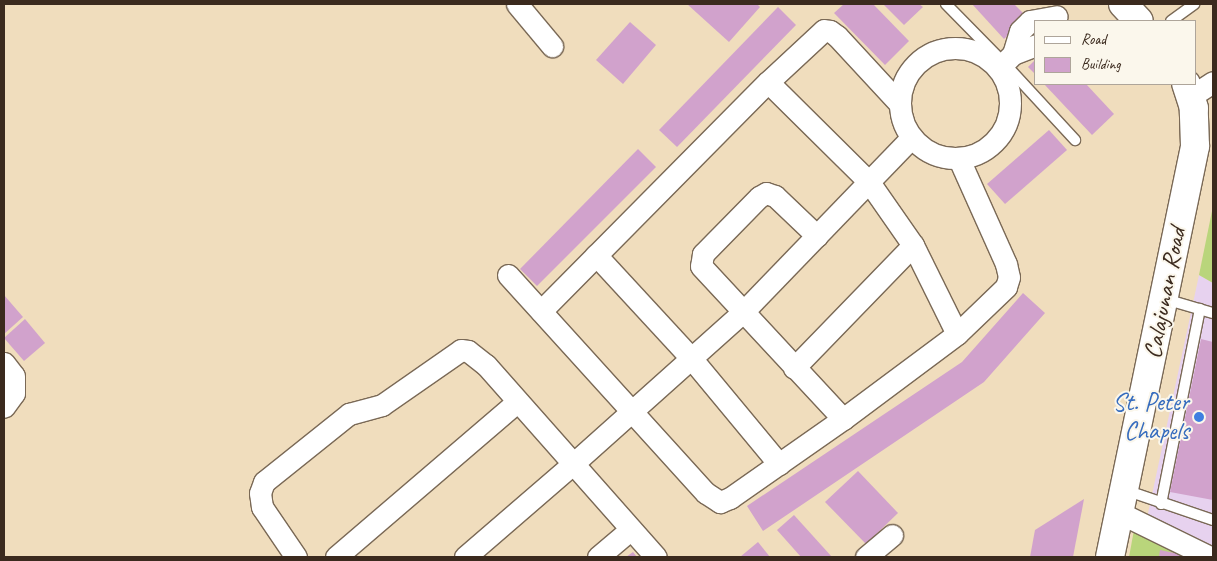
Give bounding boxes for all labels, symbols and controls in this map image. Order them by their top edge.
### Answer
legend [1034,20,1197,85]
text: Road [1081,30,1106,49]
text: Building [1081,55,1120,74]
street label: Calajunan Road [1138,225,1192,361]
place label: St. Peter Chapels [1112,388,1189,447]
marker: St. Peter Chapels [1193,411,1205,423]

